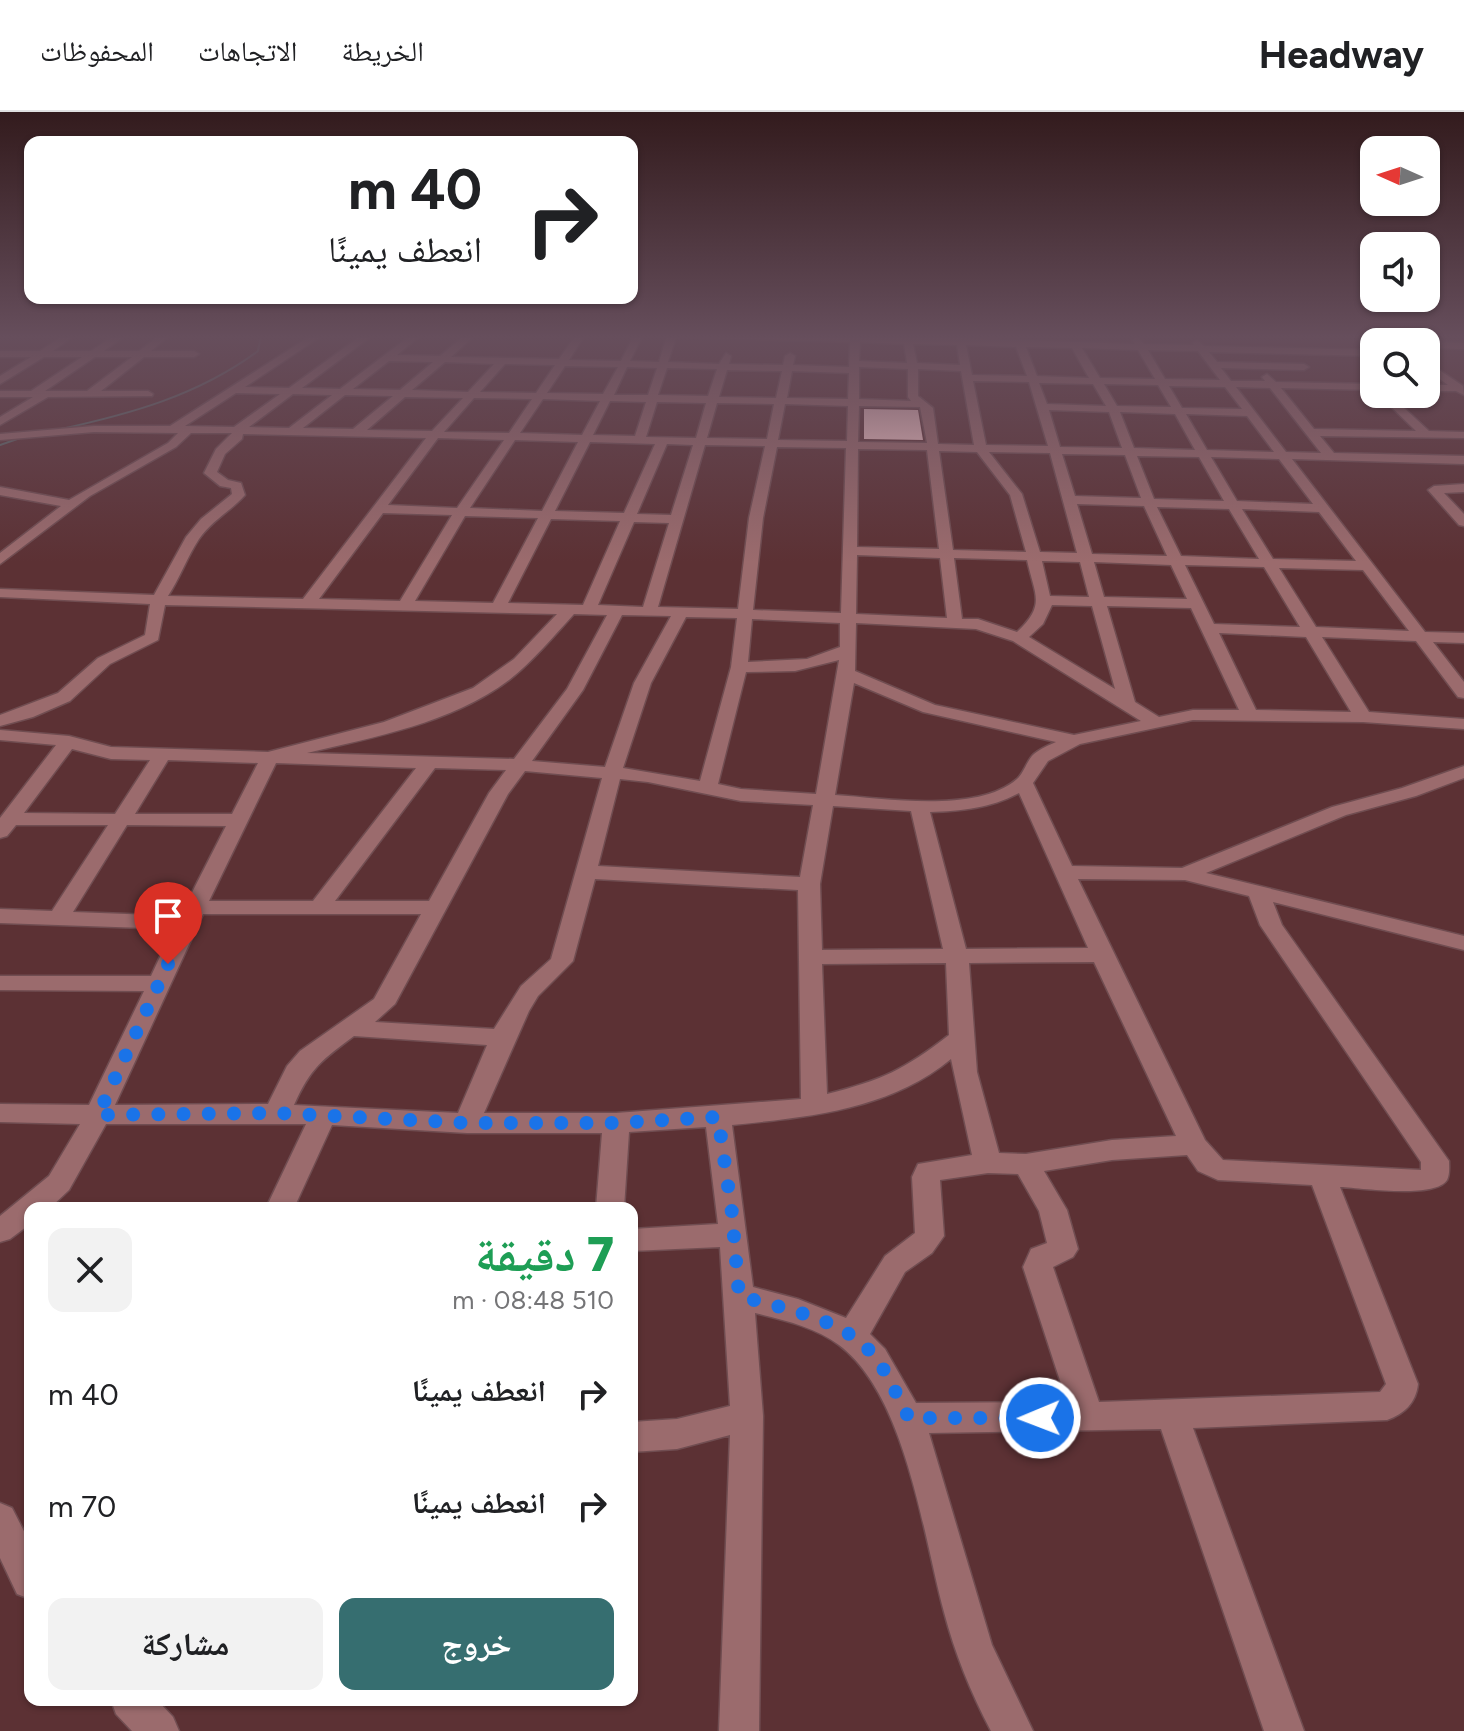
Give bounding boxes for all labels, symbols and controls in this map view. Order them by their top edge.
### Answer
text: Headway [1259,32,1424,78]
text: المحفوظات [40,34,154,68]
text: الاتجاهات [198,34,297,68]
text: الخريطة [341,34,424,68]
north arrow [1360,136,1440,216]
map controls [1360,136,1440,408]
text: 40 m [348,156,482,223]
icon: right [510,168,614,272]
text: انعطف يمينًا [328,228,482,271]
button: sound [1360,232,1440,312]
button: search [1360,328,1440,408]
pin [134,882,202,964]
icon: arrive [146,894,190,938]
text: 7 دقيقة [475,1225,614,1283]
button: close [48,1228,132,1312]
text: 510 m · 08:48 [452,1284,614,1316]
text: انعطف يمينًا [412,1372,546,1409]
icon: right [570,1372,614,1416]
text: 40 m [48,1376,119,1413]
position arrow [998,1376,1082,1460]
text: انعطف يمينًا [412,1484,546,1521]
icon: right [570,1484,614,1528]
text: 70 m [48,1488,116,1525]
button: مشاركة [48,1598,323,1690]
button: خروج [339,1598,614,1690]

